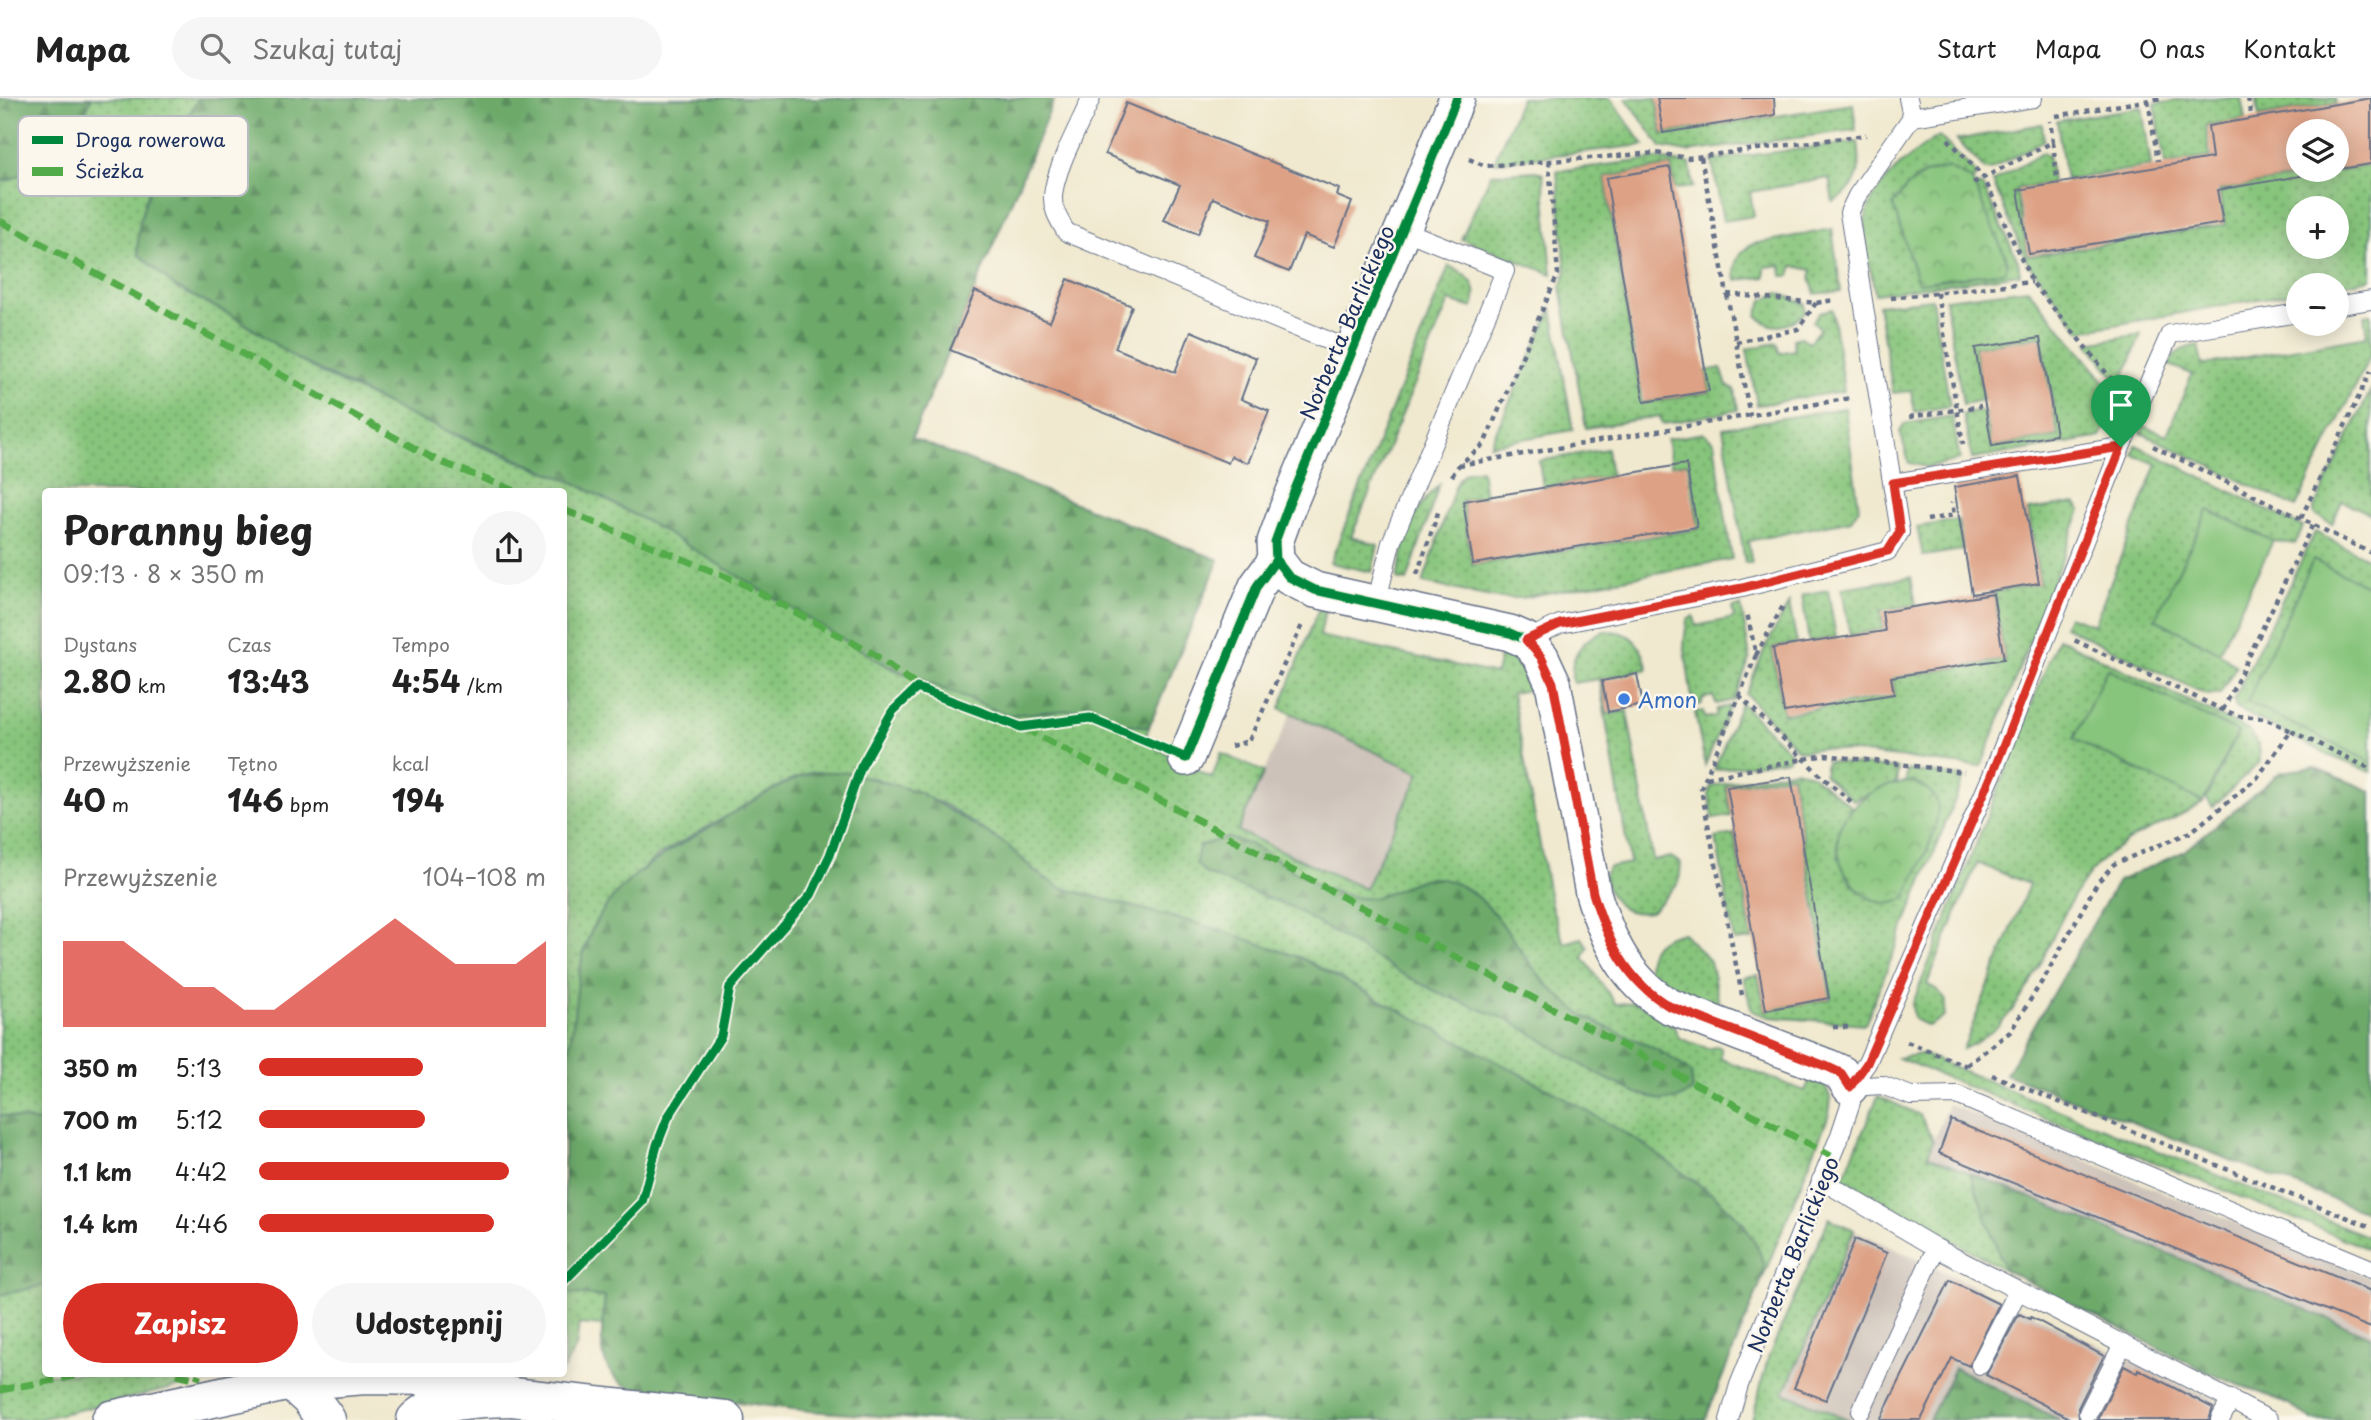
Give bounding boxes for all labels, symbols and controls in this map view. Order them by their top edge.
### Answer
search box [172,17,662,80]
text: Mapa [35,23,130,73]
icon: search [196,29,234,67]
text: Szukaj tutaj [252,29,402,68]
text: Start [1937,30,1997,66]
text: Mapa [2035,30,2101,66]
text: O nas [2139,30,2205,66]
text: Kontakt [2243,30,2336,66]
legend [18,116,248,196]
map controls [2286,119,2349,336]
button: layers [2286,119,2349,182]
text: Droga rowerowa [75,125,226,153]
text: Ścieżka [75,156,144,184]
button: + [2286,196,2349,259]
street label: Norberta Barlickiego [1290,220,1402,424]
button: − [2286,273,2349,336]
pin [2091,375,2151,447]
icon: arrive [2102,386,2140,424]
text: Poranny bieg [63,501,313,558]
button: share [472,511,546,585]
text: 09:13 · 8 × 350 m [63,556,265,591]
text: Dystans [63,630,137,658]
text: Czas [227,630,271,658]
text: Tempo [392,630,450,658]
text: 2.80 [63,658,131,703]
text: 13:43 [227,658,310,703]
text: 4:54 [392,658,461,703]
text: km [131,671,166,699]
text: /km [461,671,503,699]
place label: Amon [1638,683,1697,715]
marker: Amon [1616,691,1632,707]
text: Przewyższenie [63,749,191,777]
text: Tętno [227,749,278,777]
text: kcal [392,749,430,777]
text: 40 [63,777,106,822]
text: 146 [227,777,284,822]
text: 194 [392,777,444,822]
text: m [106,790,129,818]
text: bpm [284,790,329,818]
text: Przewyższenie [63,859,218,894]
text: 104–108 m [422,859,546,894]
text: 350 m [63,1050,138,1085]
text: 5:13 [175,1050,222,1085]
text: 700 m [63,1102,138,1137]
text: 5:12 [175,1102,223,1137]
street label: Norberta Barlickiego [1738,1151,1846,1357]
text: 1.1 km [63,1154,132,1189]
text: 4:42 [175,1154,227,1189]
text: 1.4 km [63,1206,138,1241]
text: 4:46 [175,1206,228,1241]
button: Zapisz [63,1283,298,1363]
button: Udostępnij [312,1283,546,1363]

